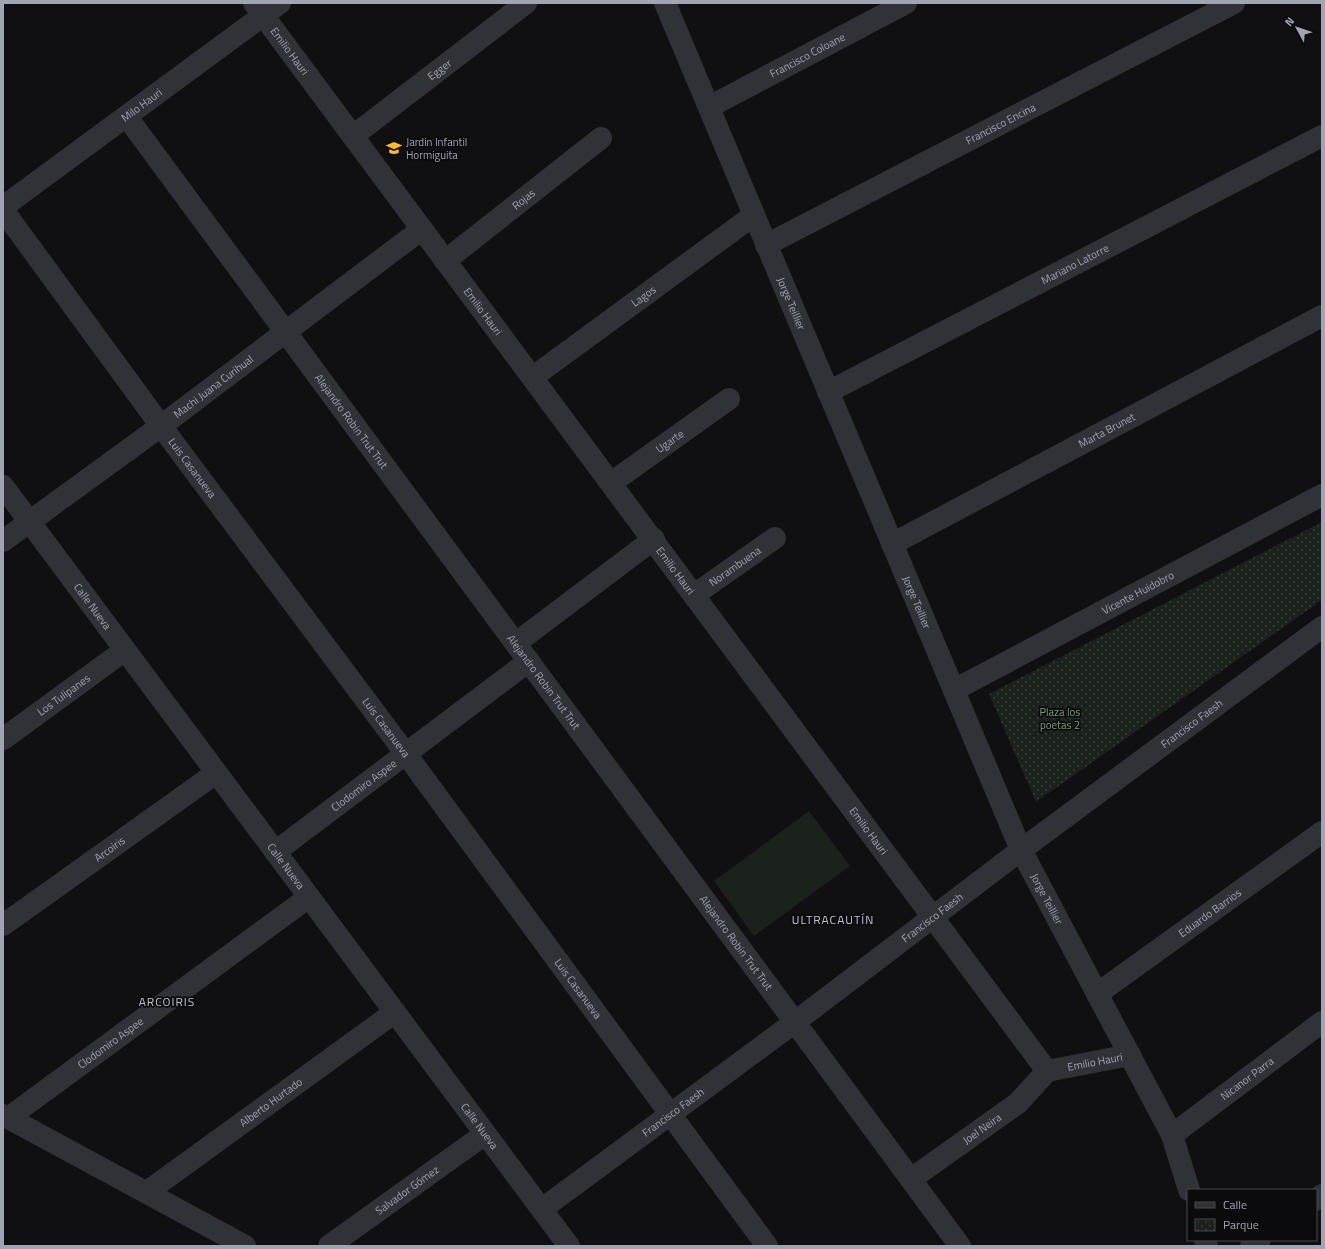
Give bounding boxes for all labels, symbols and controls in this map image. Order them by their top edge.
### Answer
north arrow [1277,8,1317,48]
text: N [1281,14,1298,30]
street label: Emilio Hauri [267,24,313,78]
street label: Francisco Coloane [767,28,848,82]
street label: Egger [424,55,455,84]
street label: Milo Hauri [118,84,165,126]
street label: Francisco Encina [963,99,1039,148]
place label: Jardin Infantil Hormiguita [406,134,467,163]
school or university icon: Jardin Infantil Hormiguita [385,139,403,157]
street label: Rojas [509,185,539,213]
street label: Mariano Latorre [1038,240,1112,288]
street label: Jorge Teillier [773,275,810,333]
street label: Lagos [628,281,659,311]
street label: Emilio Hauri [460,284,506,339]
street label: Machi Juana Curihual [170,351,257,422]
street label: Alejandro Robin Trut Trut [311,370,392,472]
street label: Marta Brunet [1075,408,1138,452]
street label: Ugarte [652,425,687,457]
street label: Luis Casanueva [165,435,220,502]
street label: Norambuena [706,542,765,590]
street label: Emilio Hauri [652,543,699,598]
street label: Vicente Huidobro [1099,567,1177,618]
street label: Jorge Teillier [899,573,935,631]
street label: Calle Nueva [70,580,115,633]
street label: Alejandro Robin Trut Trut [503,631,584,733]
street label: Los Tulipanes [34,670,93,720]
street label: Luis Casanueva [359,694,414,761]
street label: Francisco Faesh [1157,695,1226,752]
park label: Plaza los poetas 2 [1040,704,1080,733]
street label: Clodomiro Aspee [328,755,400,815]
street label: Emilio Hauri [846,804,892,858]
street label: Arcoiris [91,832,128,865]
street label: Calle Nueva [264,840,309,893]
street label: Jorge Teillier [1027,870,1067,927]
street label: Eduardo Barrios [1175,885,1245,941]
street label: Francisco Faesh [898,889,966,946]
street label: Alejandro Robin Trut Trut [696,892,777,994]
district label: ULTRACAUTÍN [792,910,874,929]
street label: Luis Casanueva [551,955,606,1022]
district label: ARCOIRIS [139,992,195,1011]
street label: Clodomiro Aspee [74,1013,147,1072]
street label: Emilio Hauri [1066,1049,1124,1075]
street label: Nicanor Parra [1217,1053,1278,1104]
street label: Alberto Hurtado [236,1074,306,1130]
street label: Francisco Faesh [639,1084,708,1140]
street label: Calle Nueva [457,1100,502,1153]
street label: Joel Neira [959,1109,1005,1148]
street label: Salvador Gómez [372,1162,442,1218]
legend [1187,1189,1317,1241]
text: Calle [1223,1195,1247,1214]
text: Parque [1223,1215,1259,1234]

